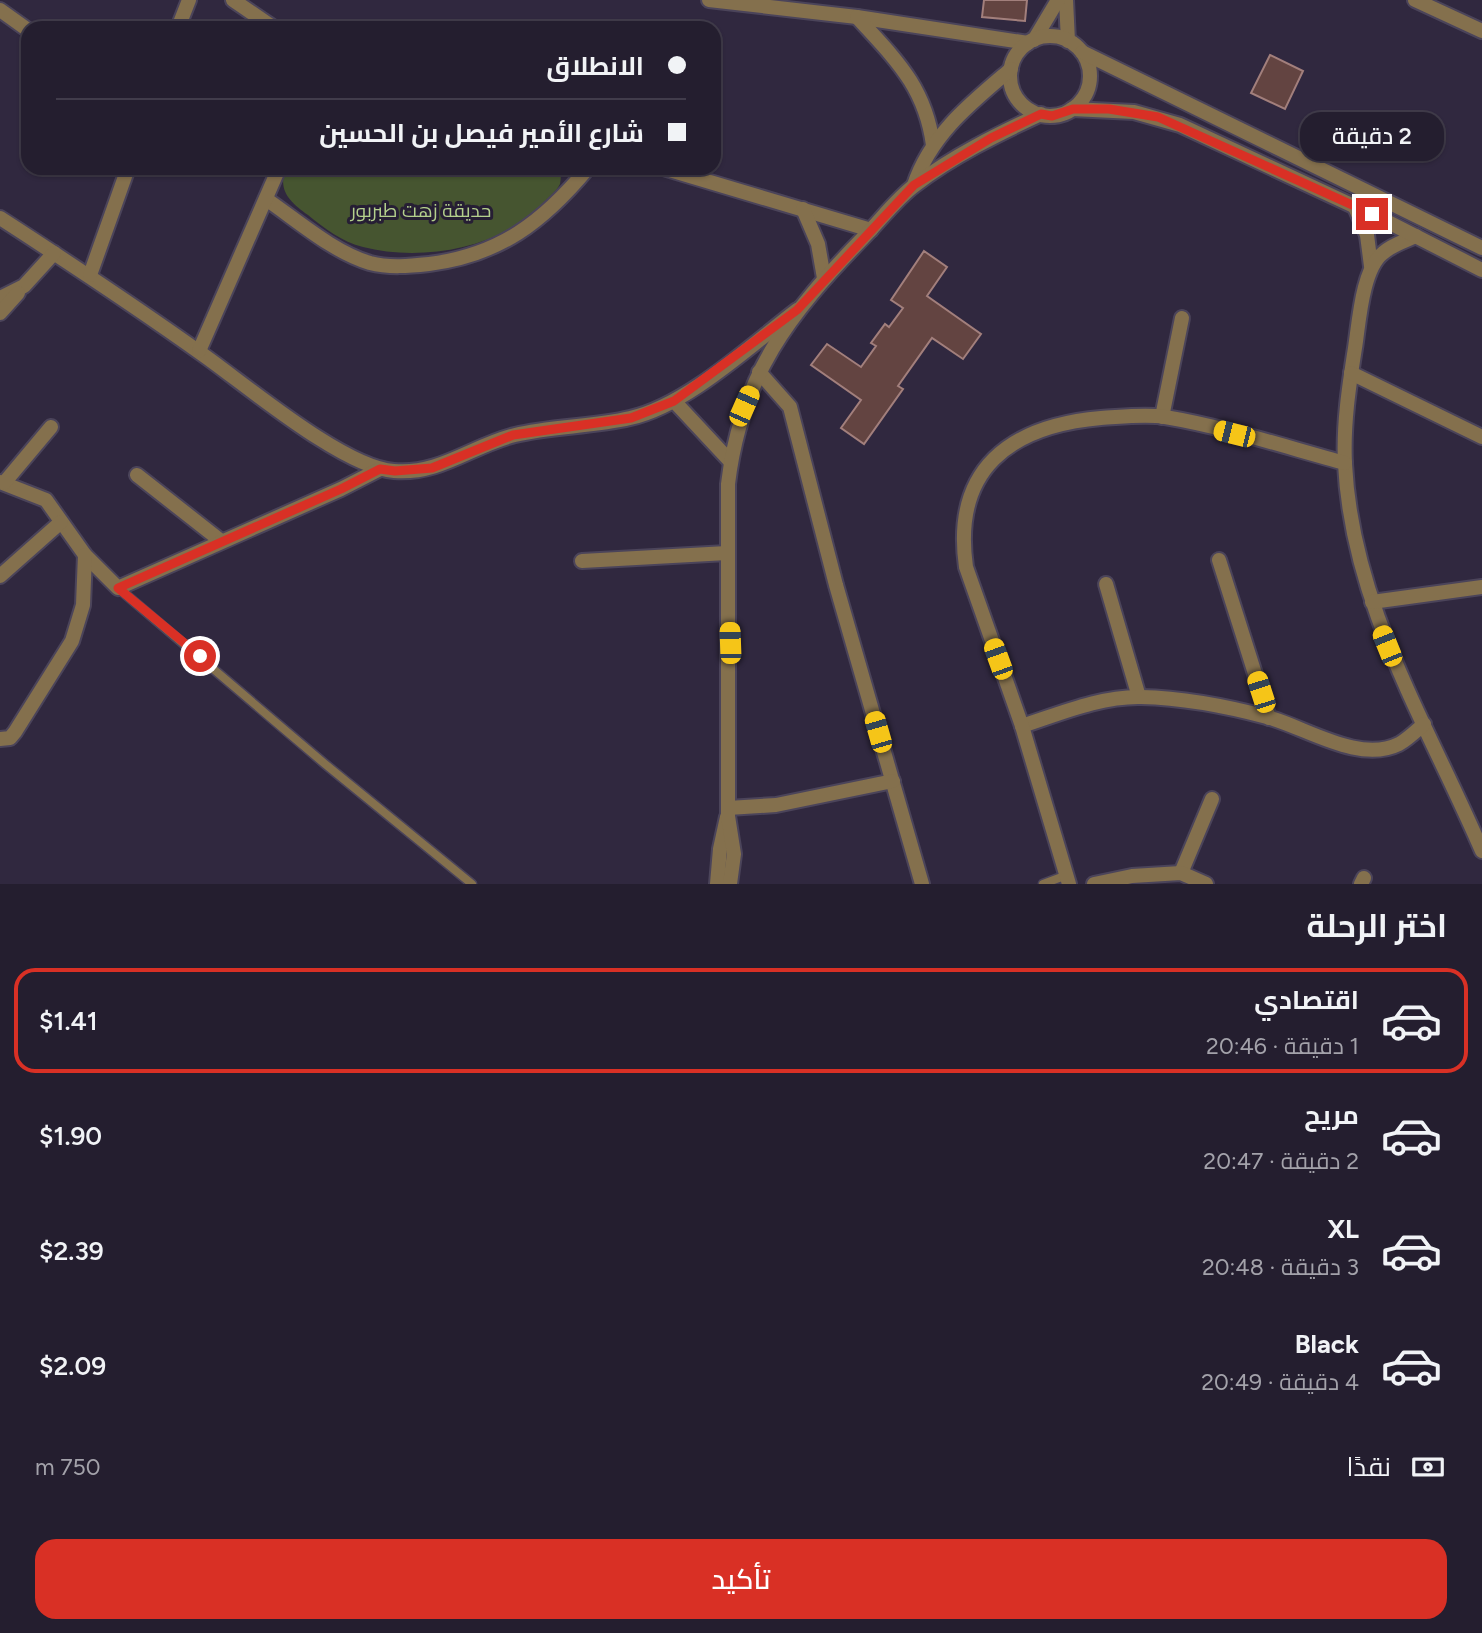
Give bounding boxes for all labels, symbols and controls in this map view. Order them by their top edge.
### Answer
text: الانطلاق [546,50,644,82]
callout: 2 دقيقة [1300,113,1444,162]
text: شارع الأمير فيصل بن الحسين [319,117,644,149]
text: 2 دقيقة [1332,122,1412,150]
route end [1356,198,1388,230]
park label: حديقة زهت طبربور [350,199,491,222]
car [726,383,763,429]
car [1212,419,1257,449]
car [719,622,742,664]
car [1370,623,1405,669]
car [981,636,1016,682]
route start [184,640,216,672]
car [1245,669,1278,715]
car [863,709,894,755]
text: اختر الرحلة [1306,907,1447,945]
text: اقتصادي [1254,984,1359,1016]
icon: car [1380,989,1443,1052]
text: $1.41 [39,1005,98,1037]
text: 1 دقيقة · 20:46 [1206,1032,1359,1060]
text: مريح [1304,1099,1359,1131]
icon: car [1380,1104,1443,1167]
text: $1.90 [39,1120,102,1152]
text: 2 دقيقة · 20:47 [1203,1147,1359,1175]
text: XL [1327,1213,1359,1245]
icon: car [1380,1219,1443,1282]
text: $2.39 [39,1235,104,1267]
text: 3 دقيقة · 20:48 [1202,1253,1359,1281]
text: Black [1295,1328,1359,1360]
icon: car [1380,1334,1443,1397]
text: $2.09 [39,1350,106,1382]
text: 4 دقيقة · 20:49 [1201,1368,1359,1396]
icon: cash [1409,1448,1447,1486]
text: نقدًا [1347,1451,1391,1483]
text: 750 m [35,1453,101,1481]
button: تأكيد [35,1539,1447,1619]

